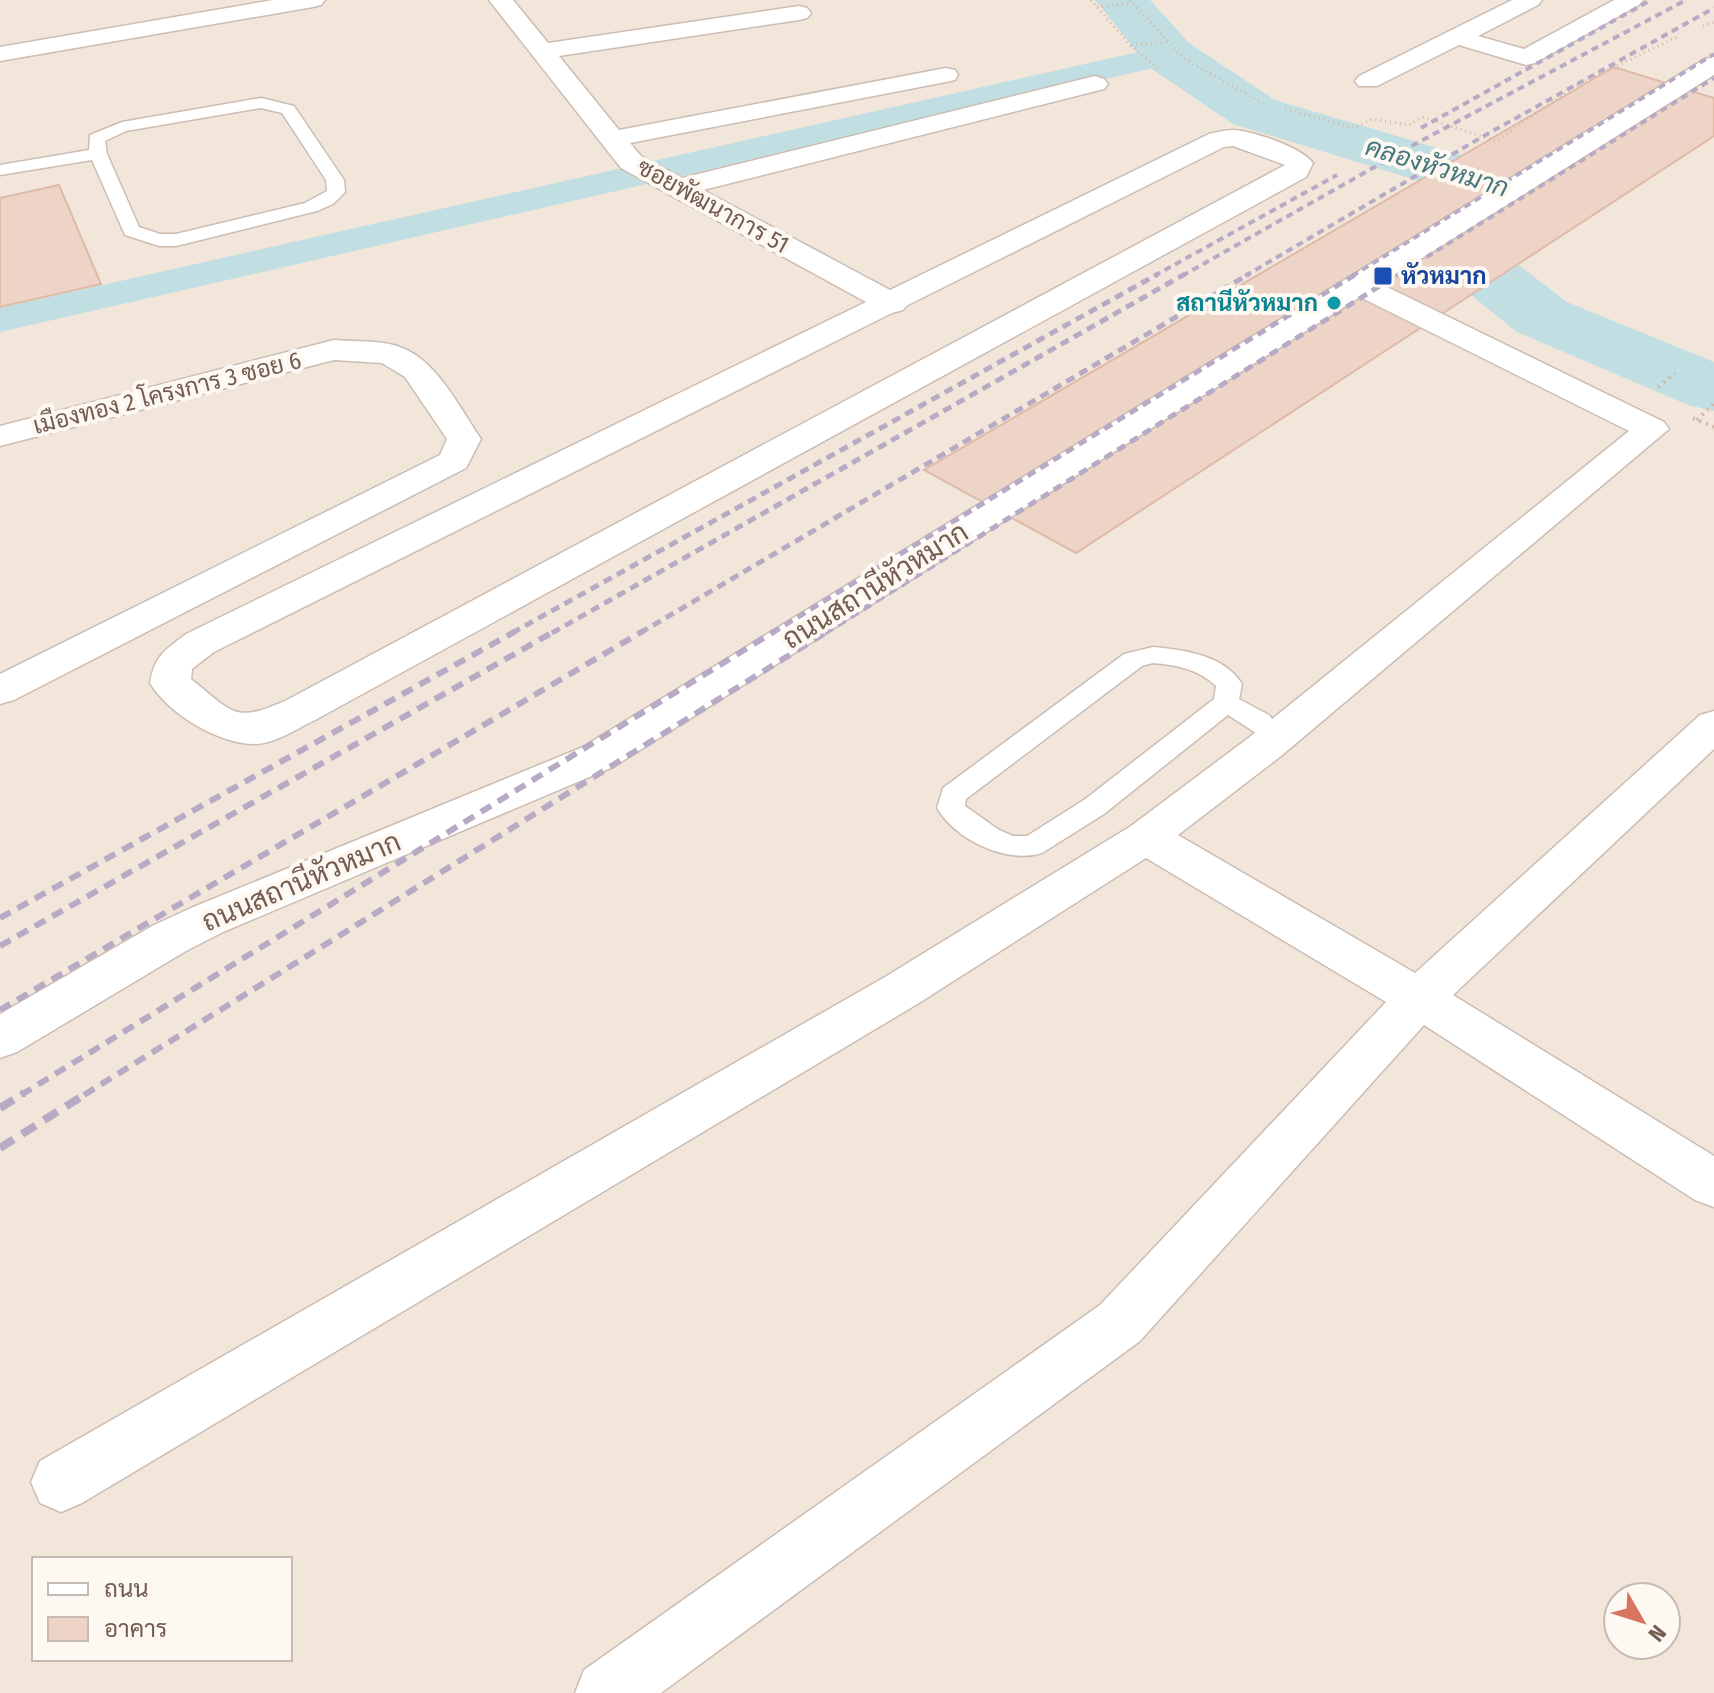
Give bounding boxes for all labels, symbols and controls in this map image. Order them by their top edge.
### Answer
water label: คลองหัวหมาก [1362,130,1512,204]
street label: ซอยพัฒนาการ 51 [632,153,794,259]
place label: หัวหมาก [1401,261,1487,290]
marker: หัวหมาก [1372,265,1394,287]
place label: สถานีหัวหมาก [1176,288,1318,317]
marker: สถานีหัวหมาก [1325,294,1343,312]
street label: เมืองทอง 2 โครงการ 3 ซอย 6 [30,344,304,440]
street label: ถนนสถานีหัวหมาก [775,513,974,656]
street label: ถนนสถานีหัวหมาก [196,823,406,938]
legend [32,1557,292,1661]
text: ถนน [104,1575,149,1603]
north arrow [1602,1581,1682,1661]
text: อาคาร [104,1615,167,1643]
text: N [1643,1620,1672,1647]

